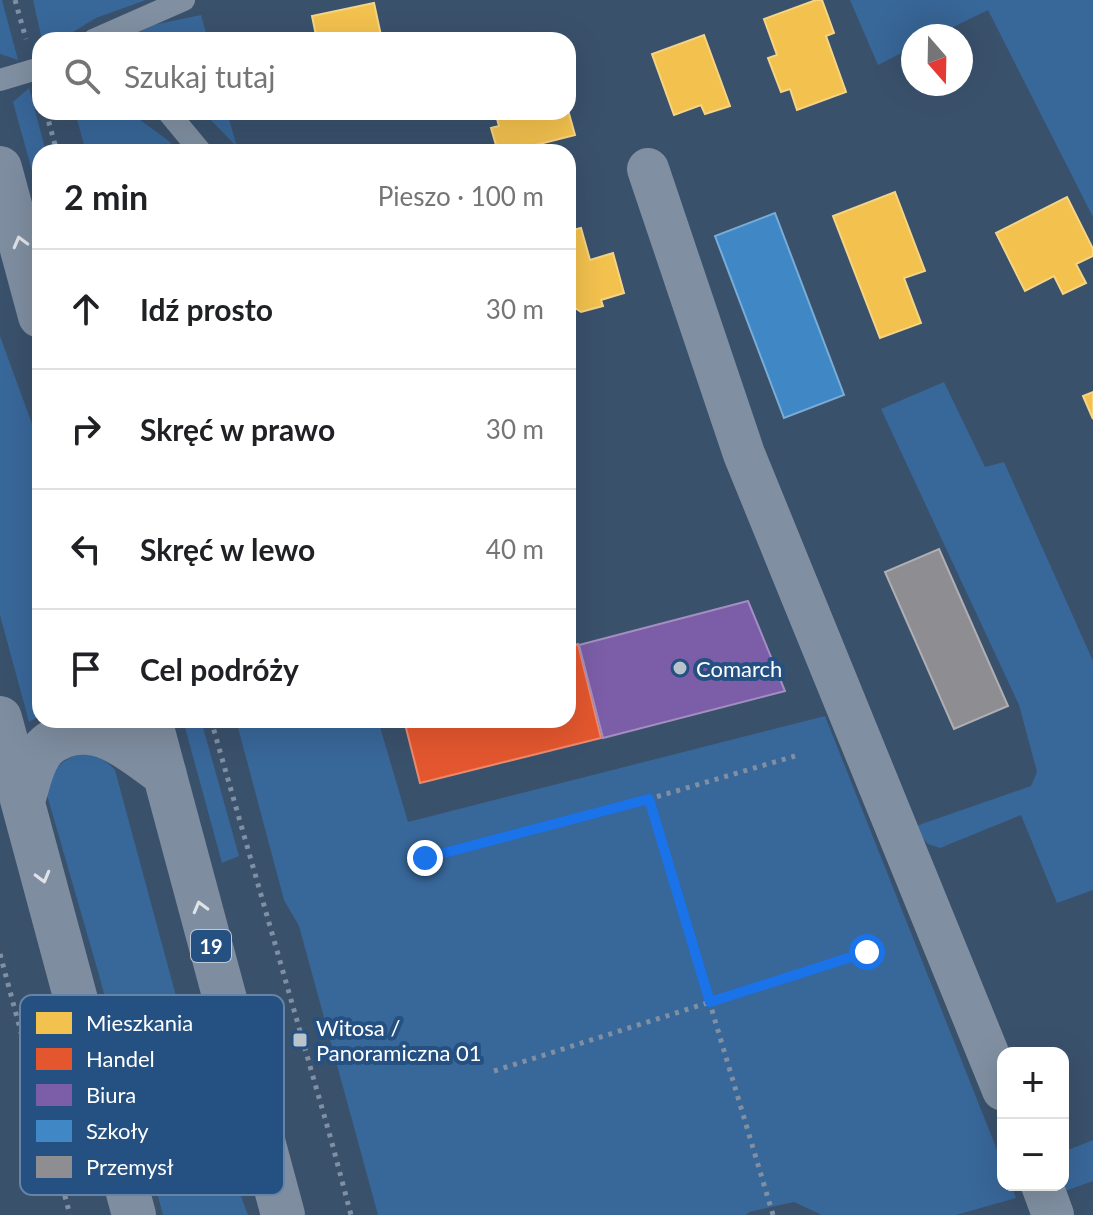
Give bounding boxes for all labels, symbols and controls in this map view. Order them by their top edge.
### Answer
north arrow [901,24,973,96]
search box [32,32,576,120]
icon: search [60,54,104,98]
text: Szukaj tutaj [124,58,275,94]
text: 2 min [64,176,148,217]
text: Pieszo · 100 m [378,180,544,212]
one-way arrow [13,235,29,249]
icon: ahead [64,287,108,331]
text: Idź prosto [140,291,273,327]
text: 30 m [486,293,544,325]
icon: right [64,407,108,451]
text: Skręć w prawo [140,411,335,447]
text: 30 m [486,413,544,445]
icon: left [64,527,108,571]
text: Skręć w lewo [140,531,315,567]
text: 40 m [486,533,544,565]
icon: arrive [64,647,108,691]
text: Cel podróży [140,651,299,687]
place label: Comarch [696,655,782,682]
marker: Comarch [671,659,689,677]
route end [407,840,443,876]
one-way arrow [34,869,51,883]
one-way arrow [193,900,209,914]
road number: 19 [191,930,231,962]
route start [849,934,885,970]
legend [20,995,284,1195]
text: Mieszkania [86,1009,193,1036]
place label: Witosa / Panoramiczna 01 [316,1014,482,1066]
marker: Witosa / Panoramiczna 01 [291,1031,309,1049]
text: Handel [86,1045,155,1072]
map controls [997,1047,1069,1191]
button: + [997,1047,1069,1119]
text: Biura [86,1081,136,1108]
text: Szkoły [86,1117,149,1144]
button: − [997,1119,1069,1191]
text: Przemysł [86,1153,174,1180]

